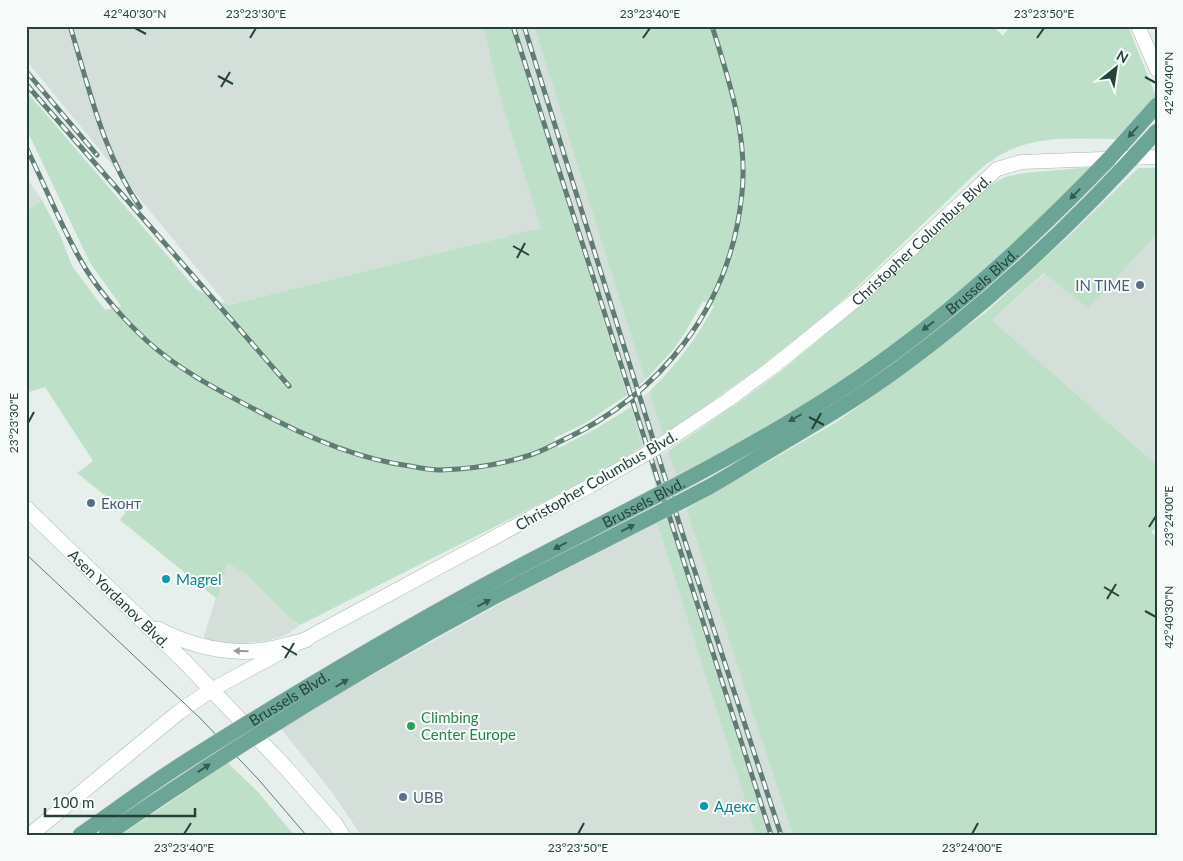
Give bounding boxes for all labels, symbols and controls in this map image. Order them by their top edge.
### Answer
text: 42°40'30"N [104,6,166,21]
text: 23°23'30"E [226,6,286,21]
text: 23°23'40"E [620,6,680,21]
text: 23°23'50"E [1014,6,1074,21]
north arrow [1090,42,1140,92]
text: N [1114,46,1132,66]
text: 42°40'40"N [1161,52,1176,114]
one-way arrow [1127,126,1139,138]
street label: Christopher Columbus Blvd. [848,171,994,309]
one-way arrow [1069,188,1081,200]
street label: Brussels Blvd. [941,245,1021,318]
place label: IN TIME [1075,276,1130,294]
marker: IN TIME [1134,279,1146,291]
one-way arrow [922,321,935,332]
text: 23°23'30"E [6,393,21,453]
one-way arrow [788,414,801,423]
street label: Christopher Columbus Blvd. [512,426,680,534]
street label: Brussels Blvd. [599,473,688,531]
text: 23°24'00"E [1161,486,1176,546]
place label: Еконт [101,494,142,512]
marker: Еконт [85,497,97,509]
one-way arrow [621,524,635,532]
one-way arrow [552,542,567,550]
street label: Asen Yordanov Blvd. [65,545,174,652]
place label: Magrel [176,570,222,588]
marker: Magrel [160,573,172,585]
text: 42°40'30"N [1161,586,1176,648]
one-way arrow [476,599,491,607]
one-way arrow [233,647,249,655]
street label: Brussels Blvd. [245,667,332,729]
one-way arrow [336,679,349,688]
place label: Climbing Center Europe [421,708,516,743]
marker: Climbing Center Europe [405,720,417,732]
one-way arrow [197,764,211,773]
scale bar [45,786,195,818]
place label: UBB [413,788,443,806]
marker: UBB [397,791,409,803]
text: 100 m [52,793,94,811]
place label: Адекс [714,797,756,815]
marker: Адекс [698,800,710,812]
text: 23°23'40"E [154,840,214,855]
text: 23°23'50"E [548,840,608,855]
text: 23°24'00"E [942,840,1002,855]

